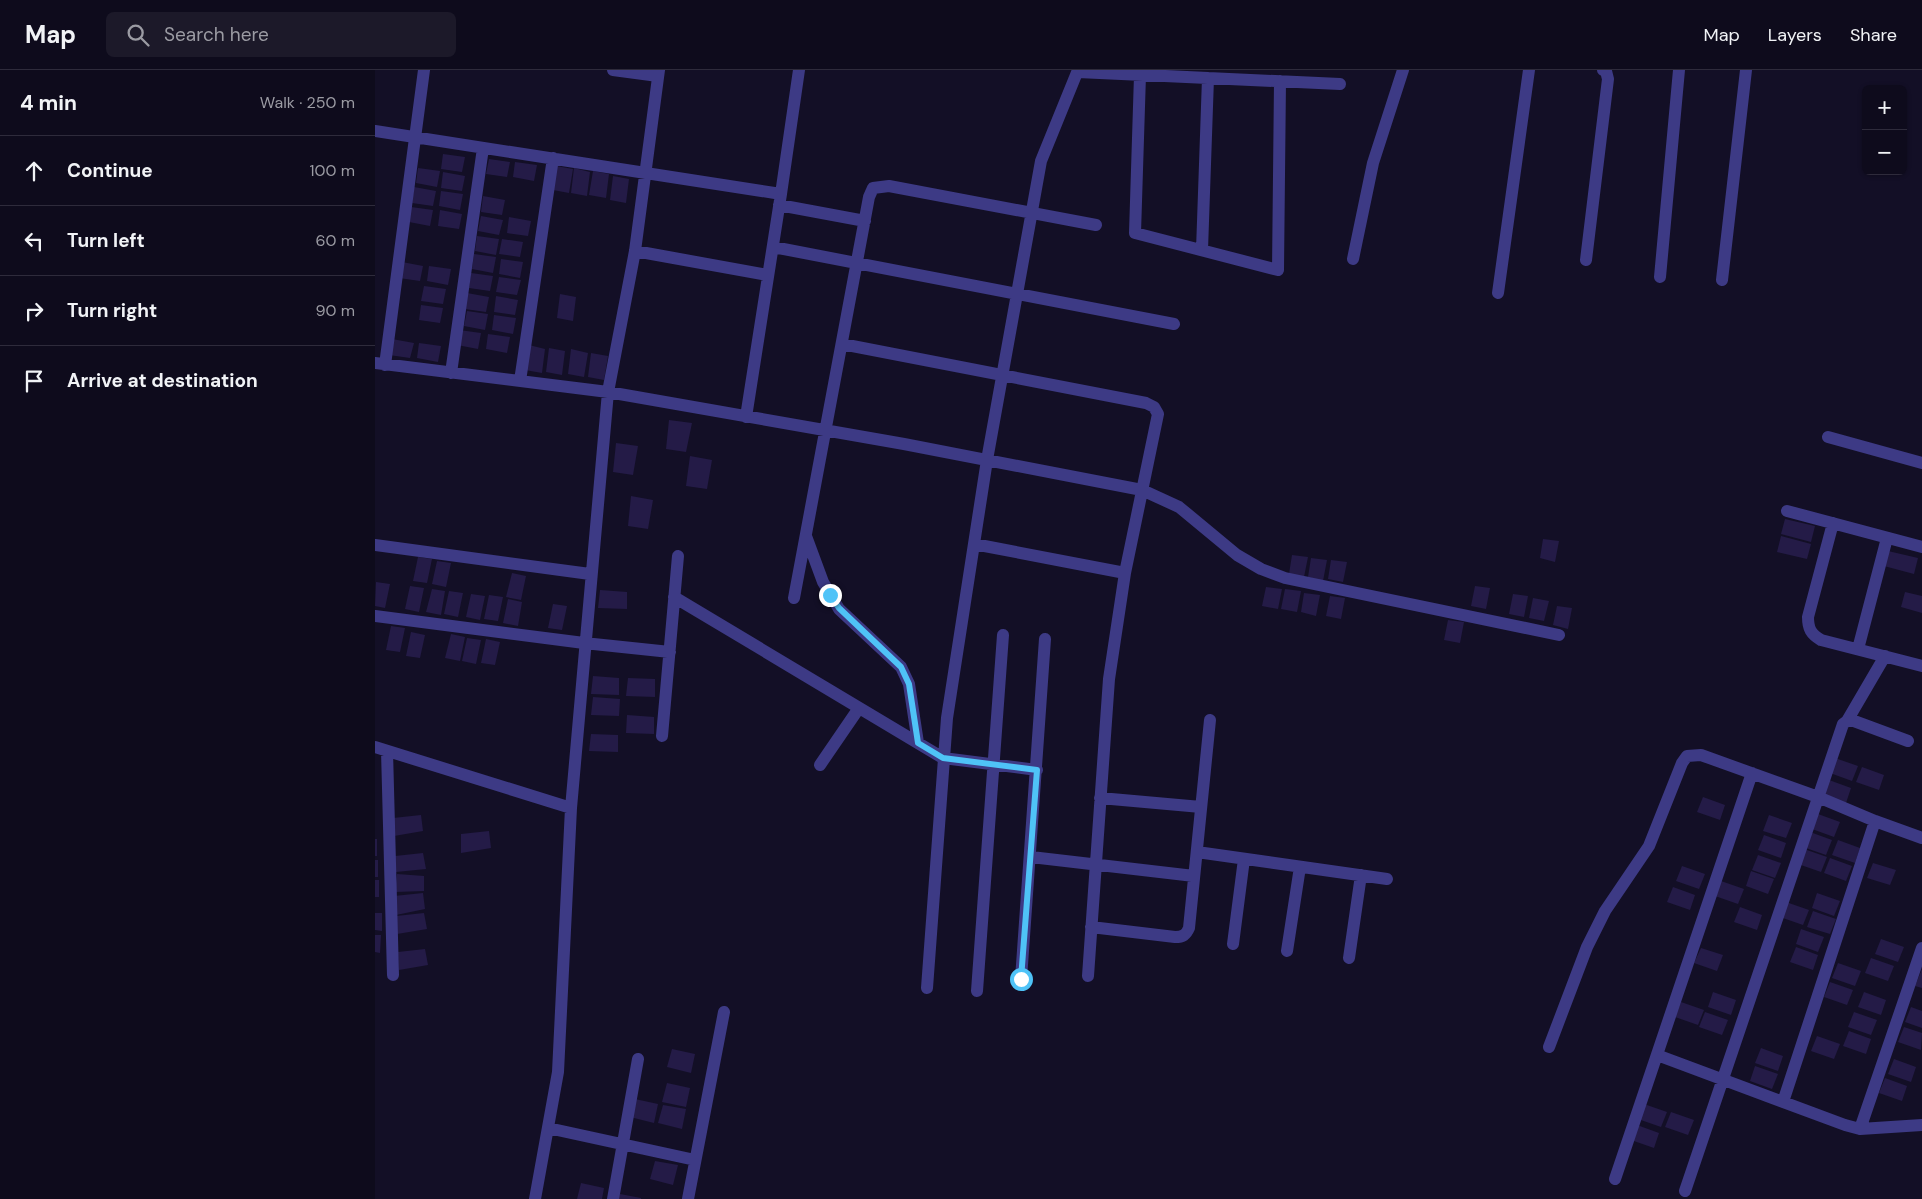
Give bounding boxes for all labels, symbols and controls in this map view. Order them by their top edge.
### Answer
search box [106,12,456,57]
text: Map [25,19,76,50]
icon: search [124,21,152,49]
text: Search here [164,22,269,47]
text: Map [1704,23,1740,47]
text: Layers [1768,23,1822,47]
text: Share [1850,23,1897,47]
map controls [1862,85,1907,175]
button: + [1862,85,1907,130]
text: 4 min [20,89,77,117]
text: Walk · 250 m [260,92,355,113]
button: − [1862,130,1907,175]
icon: ahead [20,157,48,185]
text: Continue [67,158,153,183]
text: 100 m [310,160,355,181]
icon: left [20,227,48,255]
text: Turn left [67,228,145,253]
text: 60 m [315,230,355,251]
icon: right [20,297,48,325]
text: Turn right [67,298,157,323]
text: 90 m [315,300,355,321]
icon: arrive [20,367,48,395]
text: Arrive at destination [67,368,258,393]
route end [819,584,842,607]
route start [1010,968,1033,991]

